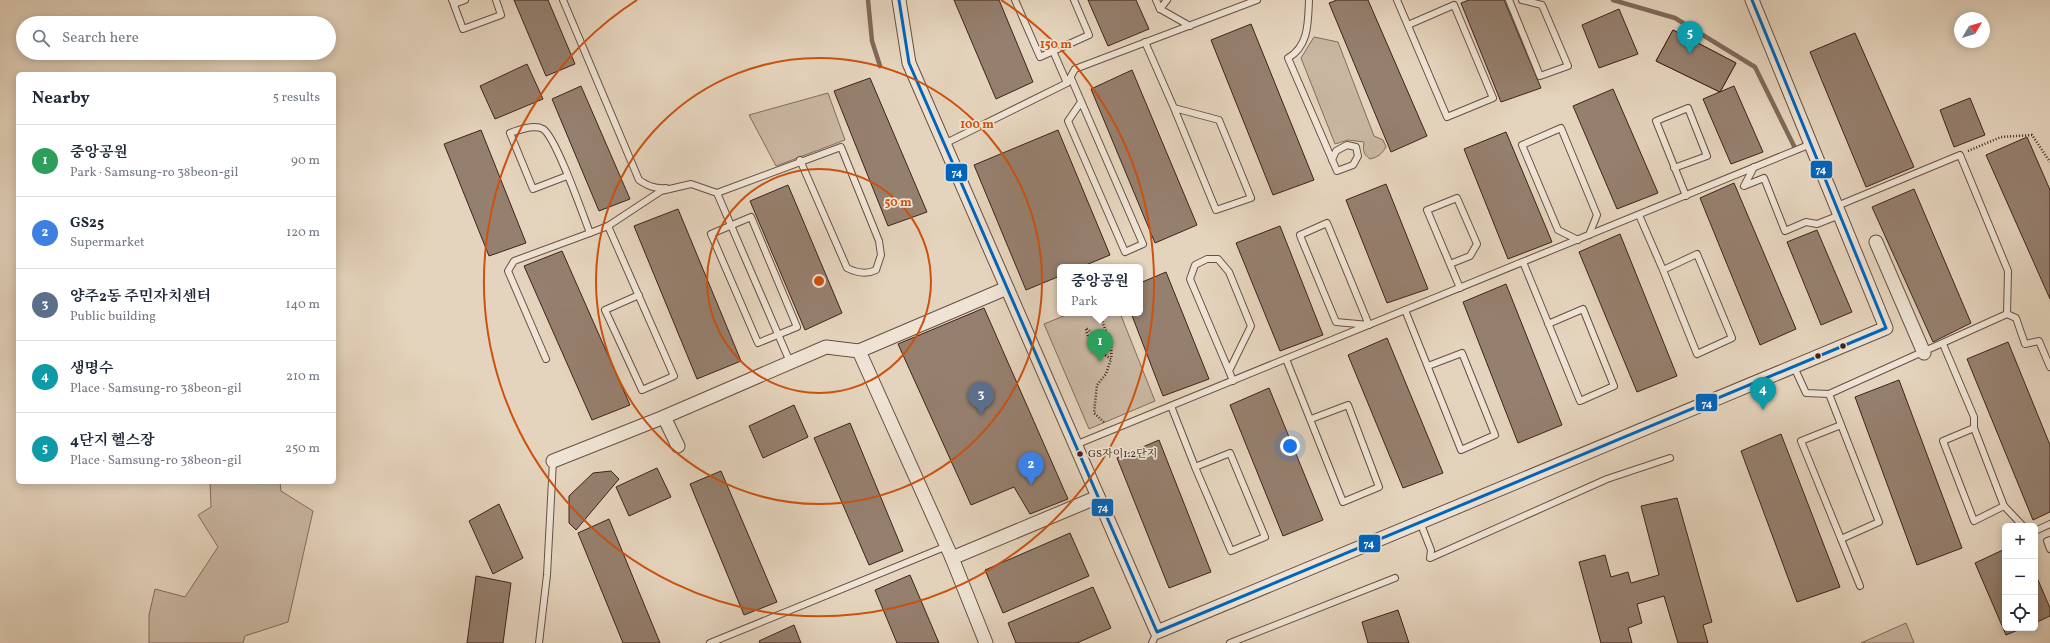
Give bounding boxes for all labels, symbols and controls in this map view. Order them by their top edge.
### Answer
north arrow [1954,12,1990,48]
search box [16,16,336,60]
pin: 5 [1677,21,1703,54]
icon: search [30,27,52,49]
text: Search here [62,28,139,49]
text: 150 m [1040,37,1072,53]
text: Nearby [32,87,90,110]
text: 5 results [273,89,320,107]
text: 100 m [960,117,994,133]
text: 중앙공원 [70,143,128,164]
text: 1 [42,152,48,170]
text: 90 m [291,152,320,170]
line badge: 74 [1810,160,1833,179]
line badge: 74 [945,163,968,182]
text: 74 [1815,163,1827,178]
text: Park · Samsung-ro 38beon-gil [70,164,238,182]
text: 74 [951,166,963,181]
text: 50 m [884,195,912,211]
text: GS25 [70,213,104,234]
text: 2 [42,224,48,242]
text: 120 m [286,224,320,242]
text: Supermarket [70,234,145,252]
popup [1057,264,1143,316]
text: 중앙공원 [1071,272,1129,293]
centre of rings [812,274,826,288]
text: 양주2동 주민자치센터 [70,287,211,308]
text: Park [1071,293,1098,311]
text: 3 [42,296,48,314]
text: 140 m [286,296,320,314]
text: Public building [70,308,156,326]
pin: 1 [1087,329,1113,362]
unlabelled marker [1838,341,1848,351]
unlabelled marker [1813,351,1823,361]
text: 생명수 [70,359,113,380]
text: 4 [41,368,49,386]
text: 210 m [286,368,320,386]
pin: 4 [1750,377,1776,410]
text: Place · Samsung-ro 38beon-gil [70,380,242,398]
pin: 3 [968,382,994,415]
line badge: 74 [1695,393,1718,412]
text: 74 [1701,397,1713,412]
text: 4단지 헬스장 [70,431,155,452]
your location [1280,436,1300,456]
text: 5 [42,440,48,458]
text: 250 m [285,440,320,458]
place label: GS자이1.2단지 [1088,447,1157,462]
marker: GS자이1.2단지 [1075,449,1085,459]
text: Place · Samsung-ro 38beon-gil [70,452,242,470]
pin: 2 [1018,452,1044,485]
line badge: 74 [1091,498,1114,517]
text: 74 [1097,501,1109,516]
map controls [2002,523,2038,631]
button: + [2002,523,2038,559]
line badge: 74 [1358,534,1381,553]
text: 74 [1363,537,1375,552]
button: − [2002,559,2038,595]
button: locate [2002,595,2038,631]

